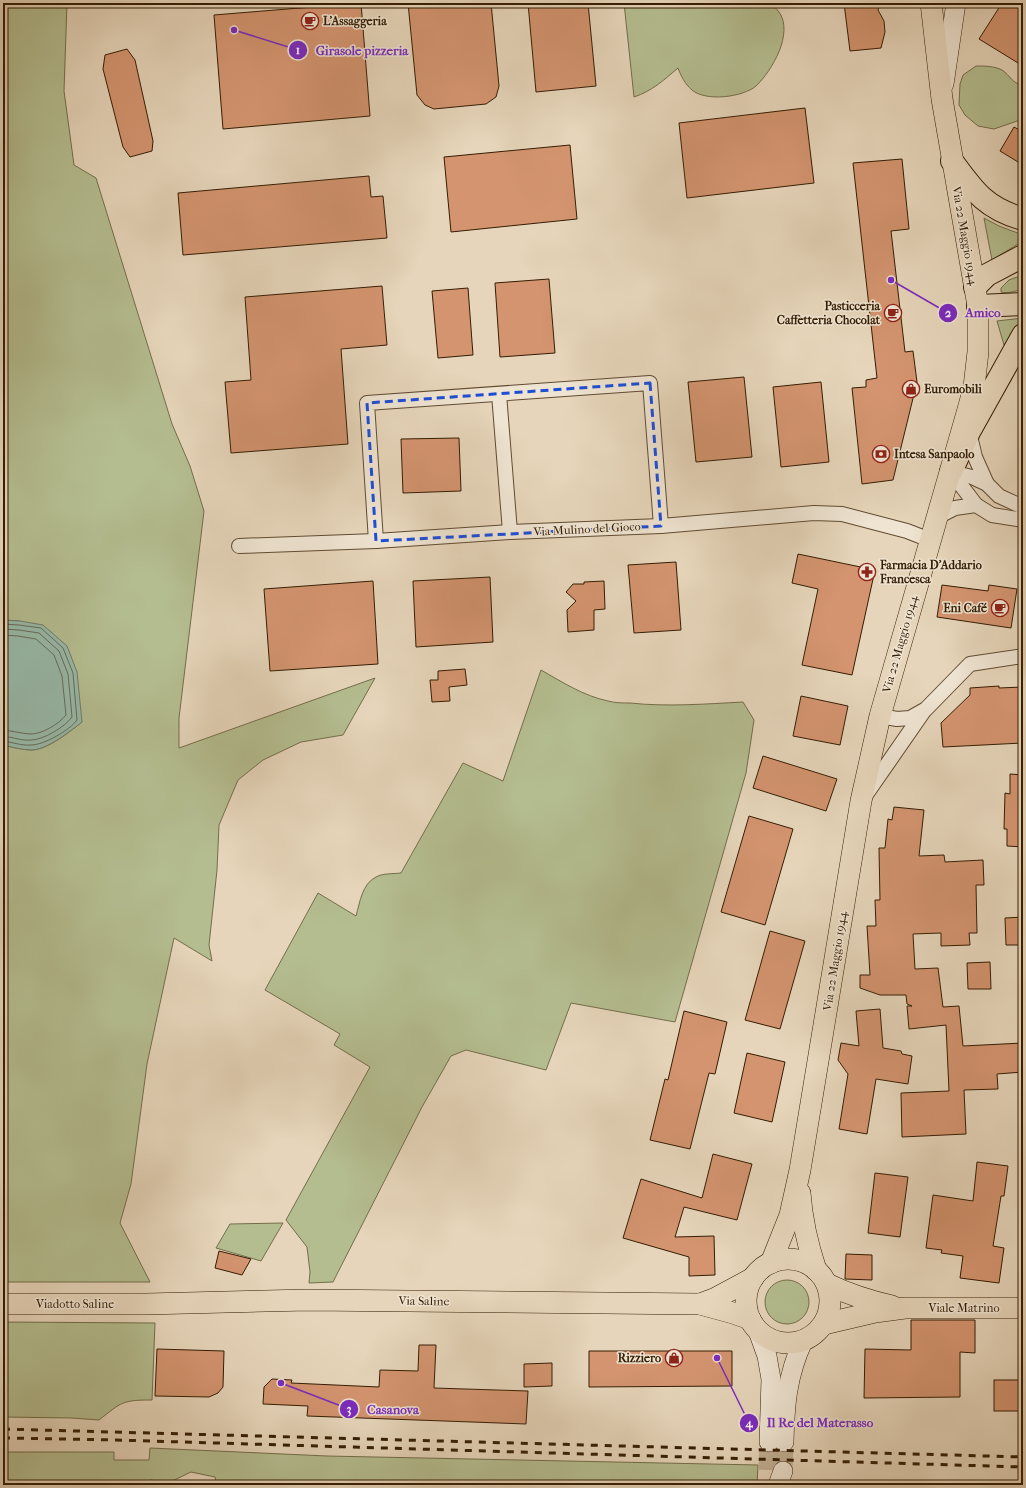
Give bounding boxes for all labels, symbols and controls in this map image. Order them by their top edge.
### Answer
cafe icon: L'Assaggeria [300,11,320,31]
place label: L'Assaggeria [323,14,387,29]
callout: Girasole pizzeria [288,38,417,63]
text: 1 [296,43,300,57]
text: Girasole pizzeria [316,43,409,59]
street label: Via 22 Maggio 1944 [949,184,981,288]
place label: Pasticceria Caffetteria Chocolat [777,299,881,327]
callout: Amico [938,300,1009,325]
cafe icon: Pasticceria Caffetteria Chocolat [883,303,903,323]
text: Amico [964,305,1001,320]
text: 2 [945,306,952,320]
shop icon: Euromobili [901,379,921,399]
place label: Euromobili [924,382,982,396]
bank icon: Intesa Sanpaolo [871,444,891,464]
place label: Intesa Sanpaolo [894,447,974,462]
street label: Via Mulino del Gioco [532,519,641,539]
place label: Farmacia D'Addario Francesca [879,558,982,586]
pharmacy icon: Farmacia D'Addario Francesca [857,562,877,582]
street label: Via 22 Maggio 1944 [879,593,921,695]
cafe icon: Eni Café [990,598,1010,618]
place label: Eni Café [943,601,987,615]
street label: Via 22 Maggio 1944 [820,909,850,1013]
street label: Via Saline [397,1294,450,1308]
street label: Viadotto Saline [35,1297,114,1311]
street label: Viale Matrino [927,1301,1000,1315]
shop icon: Rizziero [664,1348,684,1368]
place label: Rizziero [618,1351,661,1365]
callout: Casanova [339,1397,427,1422]
text: 3 [347,1402,352,1417]
text: Casanova [367,1402,420,1417]
callout: Il Re del Materasso [739,1410,881,1435]
text: Il Re del Materasso [767,1415,874,1430]
text: 4 [744,1416,753,1431]

